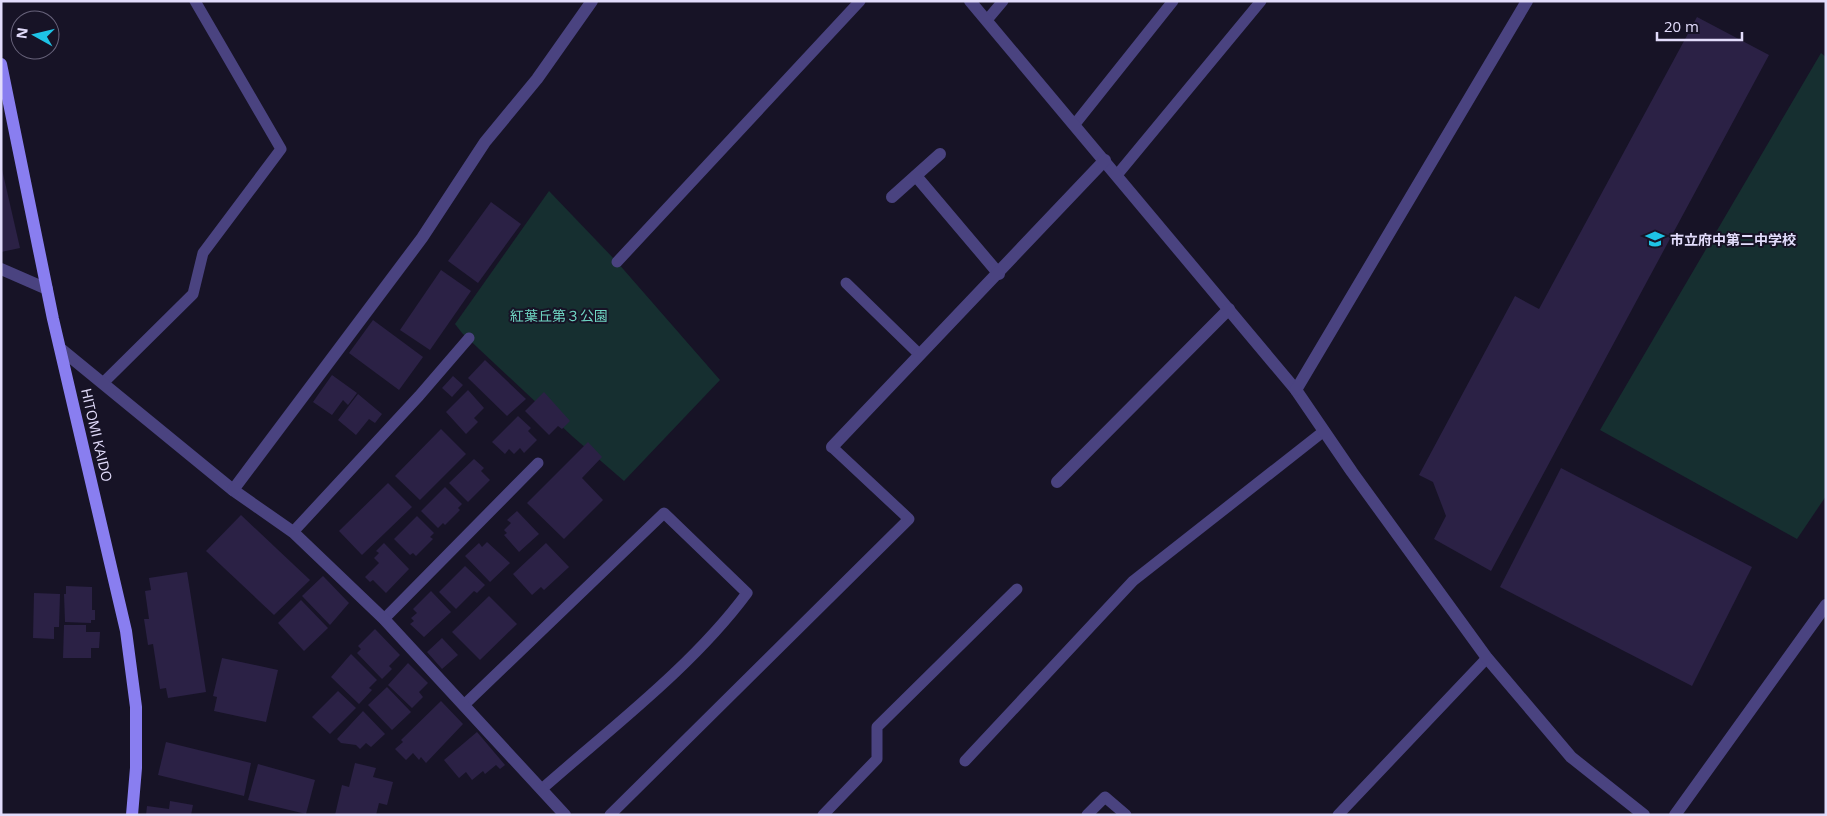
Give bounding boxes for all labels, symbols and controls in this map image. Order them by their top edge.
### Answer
north arrow [10,10,60,60]
scale bar [1657,10,1742,42]
text: 20 m [1664,16,1699,36]
text: N [11,26,32,40]
school or university icon: 市立府中第二中学校 [1644,228,1666,250]
place label: 市立府中第二中学校 [1670,230,1796,249]
park label: 紅葉丘第３公園 [510,306,608,325]
street label: HITOMI KAIDO [77,386,117,484]

